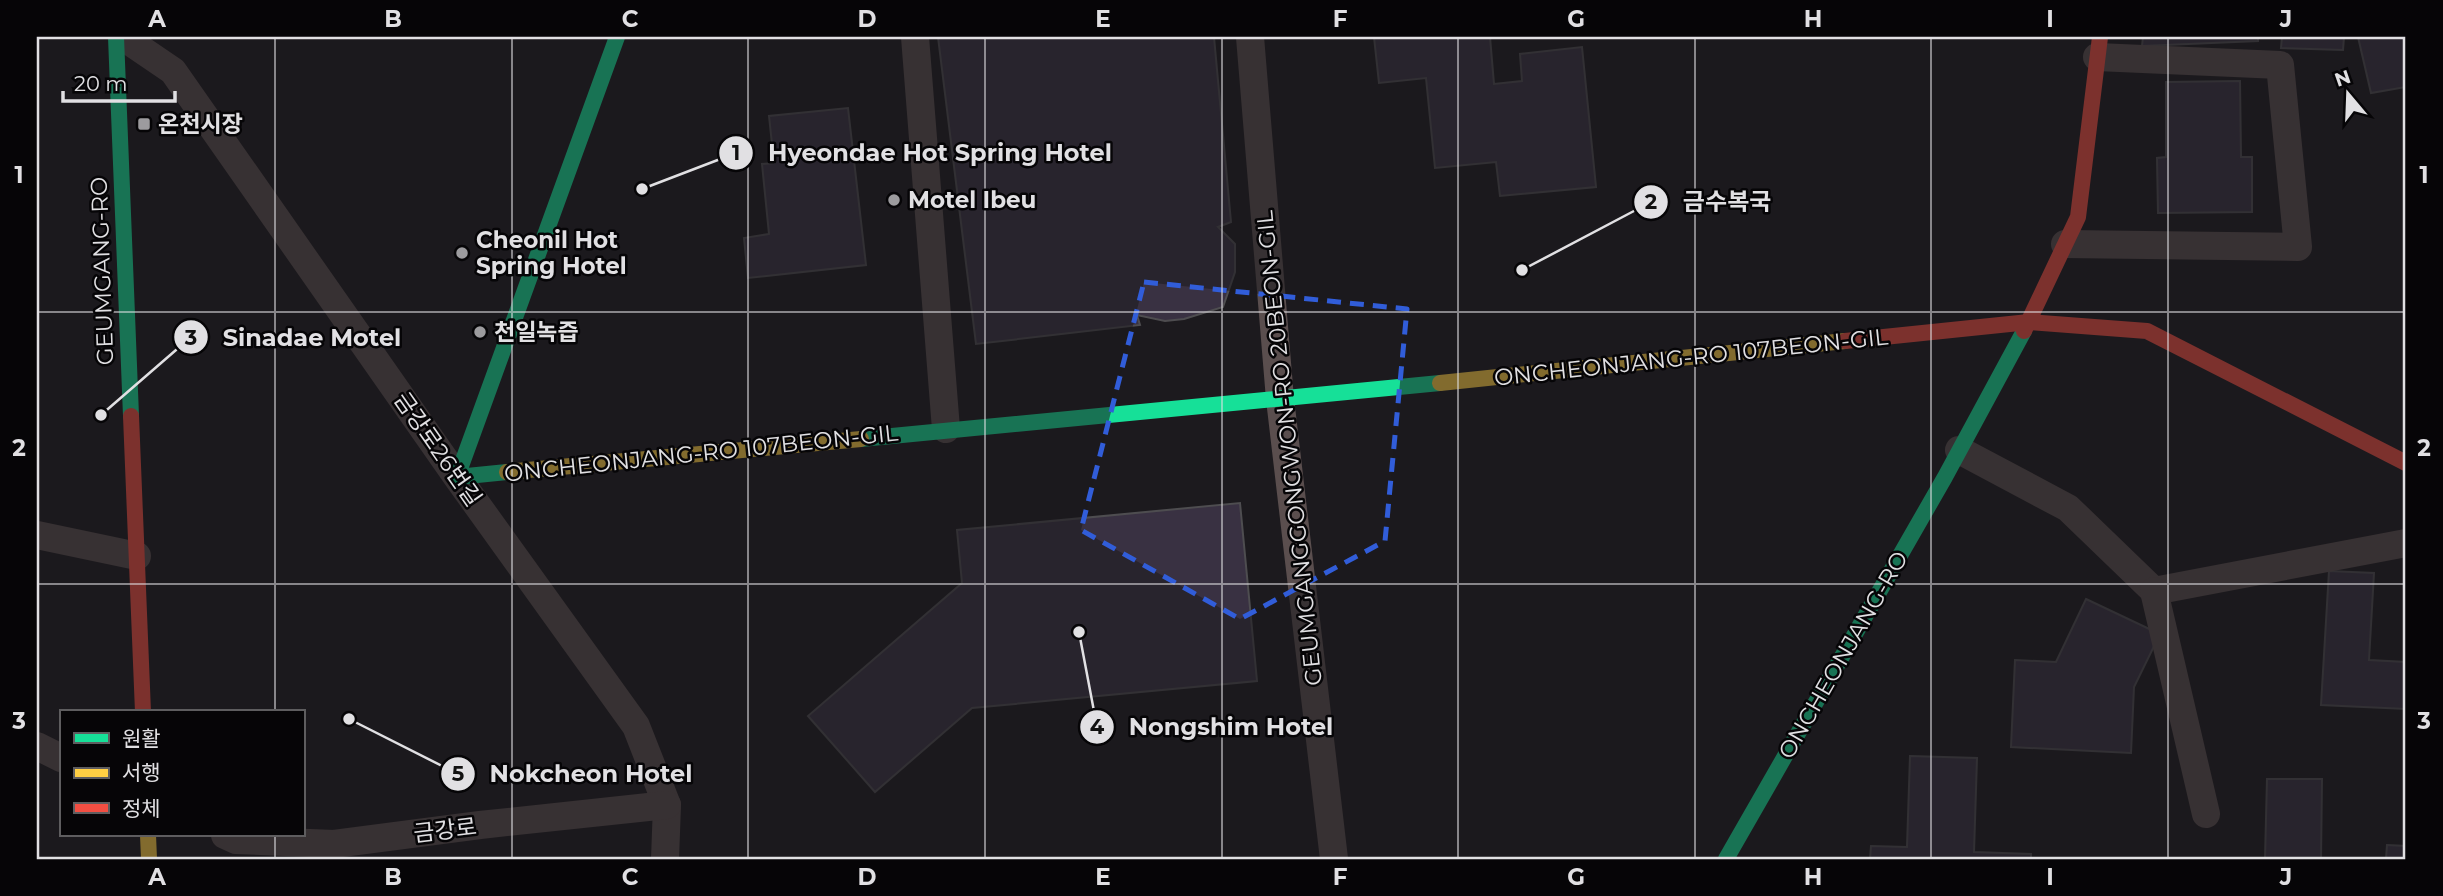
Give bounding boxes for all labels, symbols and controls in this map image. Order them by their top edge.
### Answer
text: A [147,5,166,33]
text: B [384,5,402,33]
text: C [622,5,639,33]
text: D [858,5,877,33]
text: E [1095,5,1111,33]
text: F [1333,5,1348,33]
text: G [1567,5,1585,33]
text: H [1804,5,1822,33]
text: I [2046,5,2054,33]
text: J [2279,5,2292,33]
scale bar [63,60,175,104]
north arrow [2314,60,2384,130]
text: N [2332,65,2354,92]
text: 20 m [74,71,128,96]
place label: 온천시장 [158,110,243,138]
marker: 온천시장 [136,116,152,132]
callout: Hyeondae Hot Spring Hotel [719,130,1126,175]
text: Hyeondae Hot Spring Hotel [768,138,1112,167]
text: 1 [732,140,740,165]
text: 1 [14,161,24,189]
text: 1 [2419,161,2429,189]
street label: GEUMGANG-RO [85,176,119,366]
callout: 금수복국 [1634,180,1785,225]
place label: Motel Ibeu [908,186,1036,214]
text: 금수복국 [1683,187,1771,216]
text: 2 [1645,189,1657,214]
marker: Motel Ibeu [886,192,902,208]
street label: GEUMGANGGONGWON-RO 20BEON-GIL [1250,209,1328,687]
place label: Cheonil Hot Spring Hotel [476,226,627,280]
marker: Cheonil Hot Spring Hotel [454,245,470,261]
callout: Sinadae Motel [174,315,415,360]
place label: 천일녹즙 [494,318,579,346]
street label: ONCHEONJANG-RO 107BEON-GIL [1493,322,1890,392]
text: Sinadae Motel [223,323,401,352]
marker: 천일녹즙 [472,324,488,340]
text: 3 [184,325,197,350]
street label: 금강로26번길 [388,387,488,511]
street label: ONCHEONJANG-RO 107BEON-GIL [503,418,900,488]
text: 2 [12,434,26,462]
text: 2 [2417,434,2431,462]
street label: ONCHEONJANG-RO [1772,546,1914,764]
callout: Nongshim Hotel [1079,704,1347,749]
text: 3 [11,707,26,735]
text: 3 [2416,707,2431,735]
legend [60,710,304,836]
text: Nongshim Hotel [1129,712,1333,741]
text: 4 [1090,714,1105,739]
text: 원활 [122,726,161,751]
callout: Nokcheon Hotel [440,751,706,796]
text: Nokcheon Hotel [490,759,692,788]
text: 서행 [122,760,161,785]
text: 5 [452,761,464,786]
text: 정체 [122,796,161,821]
street label: 금강로 [412,812,478,848]
text: A [147,863,166,891]
text: B [384,863,402,891]
text: C [622,863,639,891]
text: D [858,863,877,891]
text: E [1095,863,1111,891]
text: F [1333,863,1348,891]
text: G [1567,863,1585,891]
text: H [1804,863,1822,891]
text: I [2046,863,2054,891]
text: J [2279,863,2292,891]

